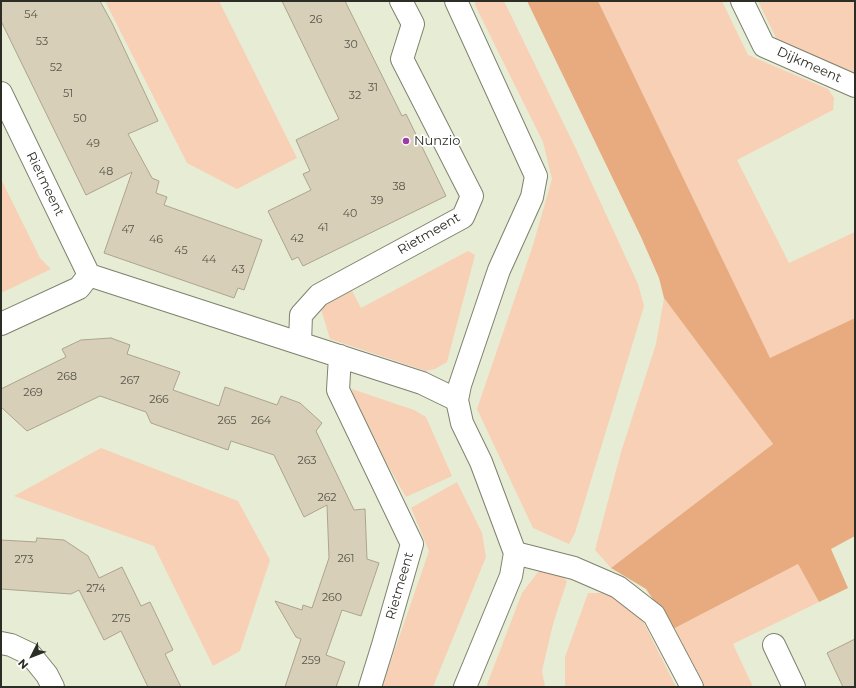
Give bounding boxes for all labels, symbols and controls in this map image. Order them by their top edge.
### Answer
house number: 54 [24,8,38,22]
house number: 26 [310,13,322,27]
house number: 53 [36,35,48,49]
house number: 30 [344,38,358,52]
street label: Dijkmeent [774,44,844,86]
house number: 52 [50,61,62,75]
house number: 31 [368,81,378,95]
house number: 51 [63,87,73,101]
house number: 32 [349,89,361,103]
house number: 50 [73,112,87,126]
place label: Nunzio [414,133,460,149]
marker: Nunzio [401,136,411,146]
house number: 49 [86,137,100,151]
street label: Rietmeent [23,149,67,219]
house number: 48 [99,165,113,179]
house number: 38 [392,180,406,194]
house number: 39 [371,194,383,208]
house number: 40 [343,207,357,221]
street label: Rietmeent [395,210,463,258]
house number: 41 [318,221,328,235]
house number: 47 [121,223,135,237]
house number: 42 [290,232,304,246]
house number: 46 [149,233,163,247]
house number: 45 [174,244,188,258]
house number: 44 [202,253,216,267]
house number: 43 [231,263,245,277]
house number: 268 [57,370,77,384]
house number: 267 [120,374,140,388]
house number: 269 [23,386,43,400]
house number: 266 [149,393,169,407]
house number: 265 [217,414,237,428]
house number: 264 [251,414,271,428]
house number: 263 [297,454,317,468]
house number: 262 [317,491,337,505]
street label: Rietmeent [383,550,417,622]
house number: 261 [338,552,354,566]
house number: 273 [15,553,33,567]
house number: 274 [86,582,106,596]
house number: 260 [322,591,342,605]
house number: 275 [112,612,130,626]
north arrow [12,636,52,676]
house number: 259 [301,654,321,668]
text: N [15,656,31,672]

